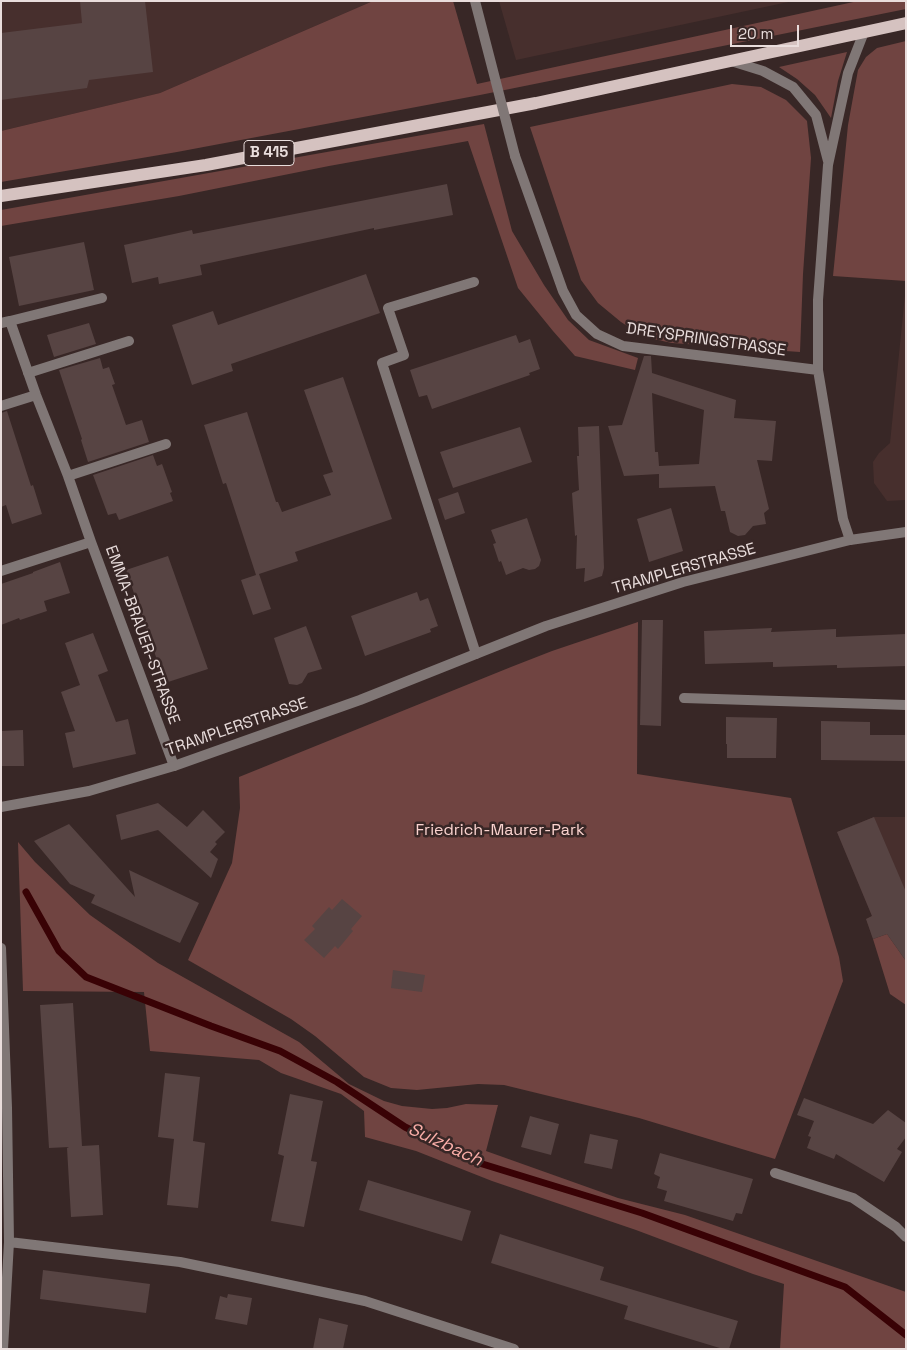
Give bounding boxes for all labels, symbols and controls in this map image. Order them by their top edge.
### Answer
scale bar [732,15,801,47]
text: 20 m [738,24,773,43]
road number: B 415 [244,140,294,166]
street label: DREYSPRINGSTRASSE [625,319,787,361]
street label: TRAMPLERSTRASSE [610,539,758,599]
street label: EMMA-BRAUER-STRASSE [101,543,183,727]
street label: TRAMPLERSTRASSE [164,694,310,760]
park label: Friedrich-Maurer-Park [415,821,585,841]
water label: Sulzbach [404,1118,486,1172]

